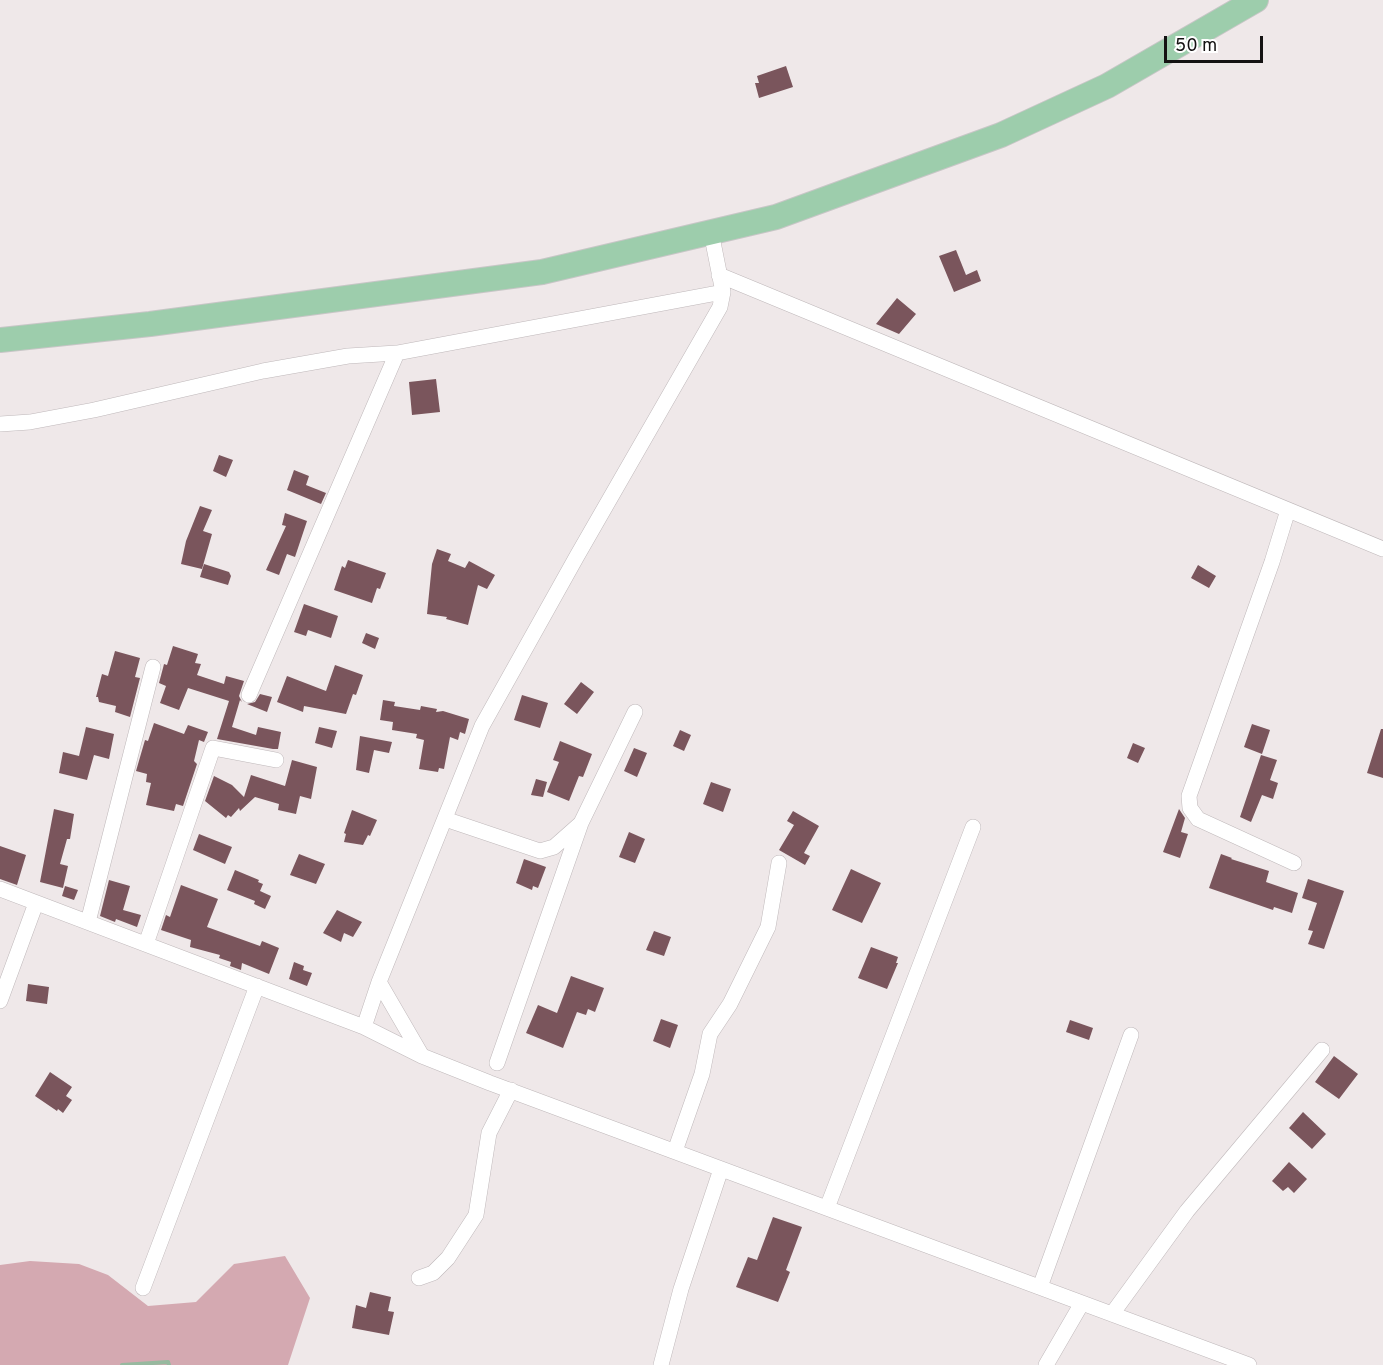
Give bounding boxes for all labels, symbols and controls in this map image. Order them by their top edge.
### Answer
scale bar [1167,24,1266,62]
text: 50 m [1175,35,1217,58]

